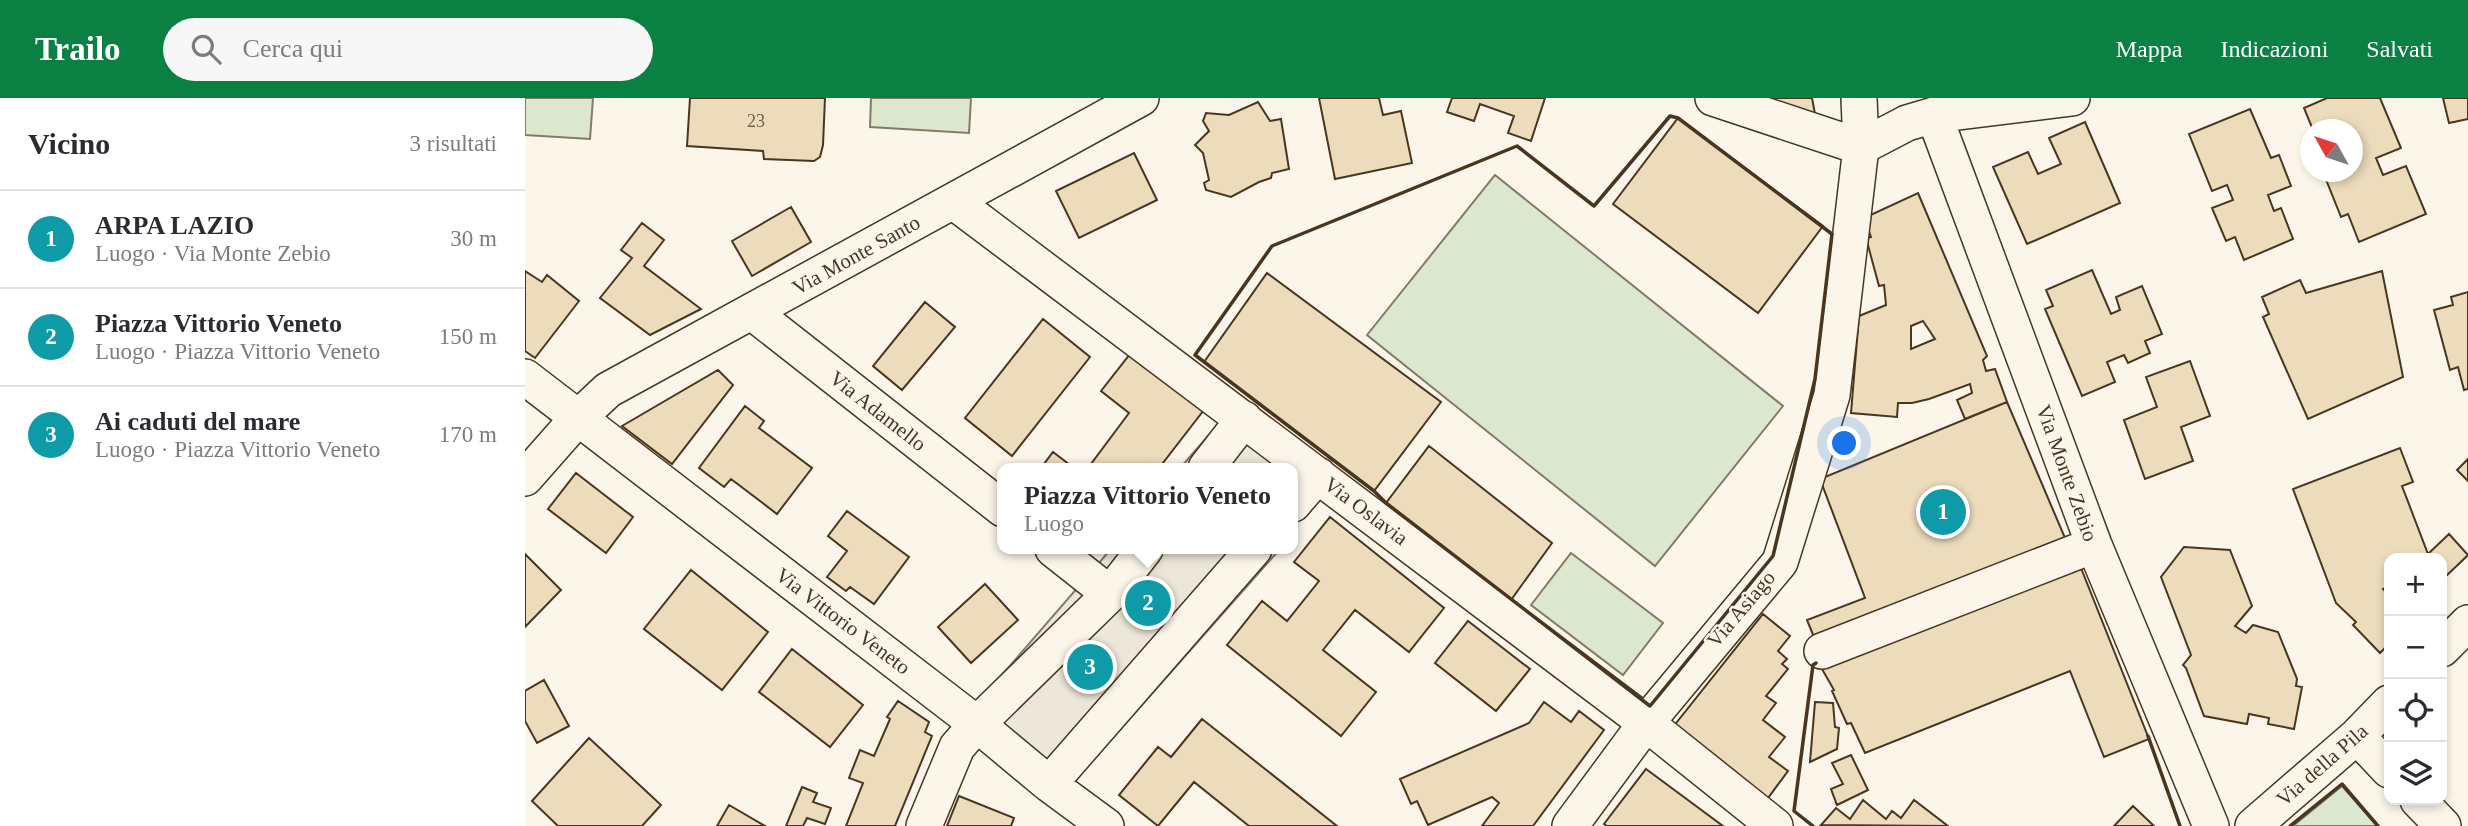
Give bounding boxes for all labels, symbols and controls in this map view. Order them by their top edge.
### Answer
search box [163,18,653,81]
icon: search [187,30,225,68]
text: Trailo [35,31,121,67]
text: Cerca qui [243,34,343,63]
text: Mappa [2116,36,2182,62]
text: Indicazioni [2220,36,2328,62]
text: Salvati [2366,36,2433,62]
house number: 23 [747,111,765,131]
north arrow [2300,119,2363,182]
text: Vicino [28,127,110,160]
text: 3 risultati [409,131,497,156]
street label: Via Monte Santo [788,210,924,300]
text: ARPA LAZIO [95,211,254,240]
text: 1 [45,226,57,251]
text: 30 m [450,226,497,251]
text: Luogo · Via Monte Zebio [95,241,331,266]
text: Piazza Vittorio Veneto [95,309,342,338]
text: 2 [45,324,57,349]
text: 150 m [439,324,497,349]
text: Luogo · Piazza Vittorio Veneto [95,339,380,364]
street label: Via Adamello [825,366,931,456]
street label: Via Monte Zebio [2031,402,2103,544]
text: Ai caduti del mare [95,407,300,436]
text: 3 [45,422,57,447]
text: 170 m [439,422,497,447]
your location [1827,426,1861,460]
text: Luogo · Piazza Vittorio Veneto [95,437,380,462]
popup [997,463,1298,554]
street label: Via Oslavia [1319,472,1413,551]
text: Piazza Vittorio Veneto [1024,481,1271,510]
pin: 1 [1920,486,1966,538]
text: Luogo [1024,511,1084,536]
map controls [2384,553,2447,805]
button: + [2384,553,2447,616]
street label: Via Vittorio Veneto [771,563,915,679]
street label: Via Asiago [1702,566,1780,652]
pin: 2 [1125,577,1171,629]
button: − [2384,616,2447,679]
pin: 3 [1067,641,1113,693]
button: locate [2384,679,2447,742]
street label: Via della Pila [2271,718,2373,811]
button: layers [2384,742,2447,805]

